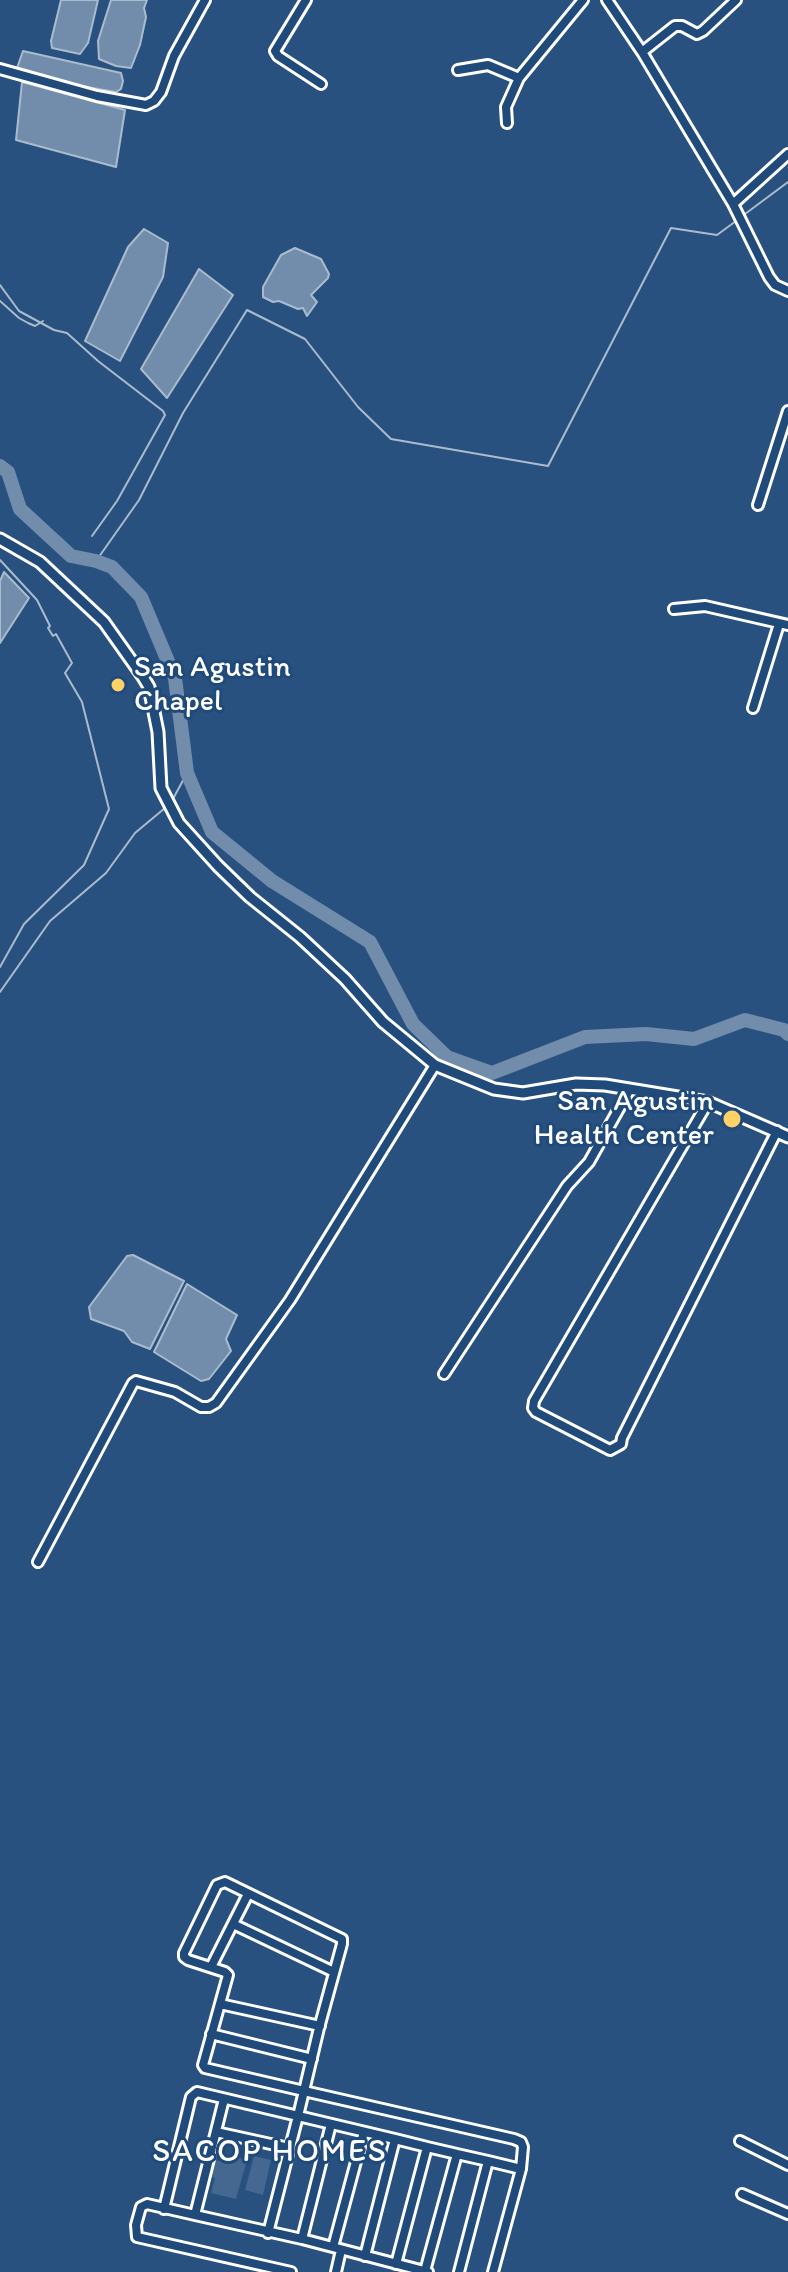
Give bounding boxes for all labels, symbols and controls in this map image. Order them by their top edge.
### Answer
place label: San Agustin Chapel [134,650,291,720]
marker: San Agustin Chapel [109,676,127,694]
place label: San Agustin Health Center [534,1084,714,1154]
marker: San Agustin Health Center [721,1108,743,1130]
district label: SACOP HOMES [151,2134,389,2172]

